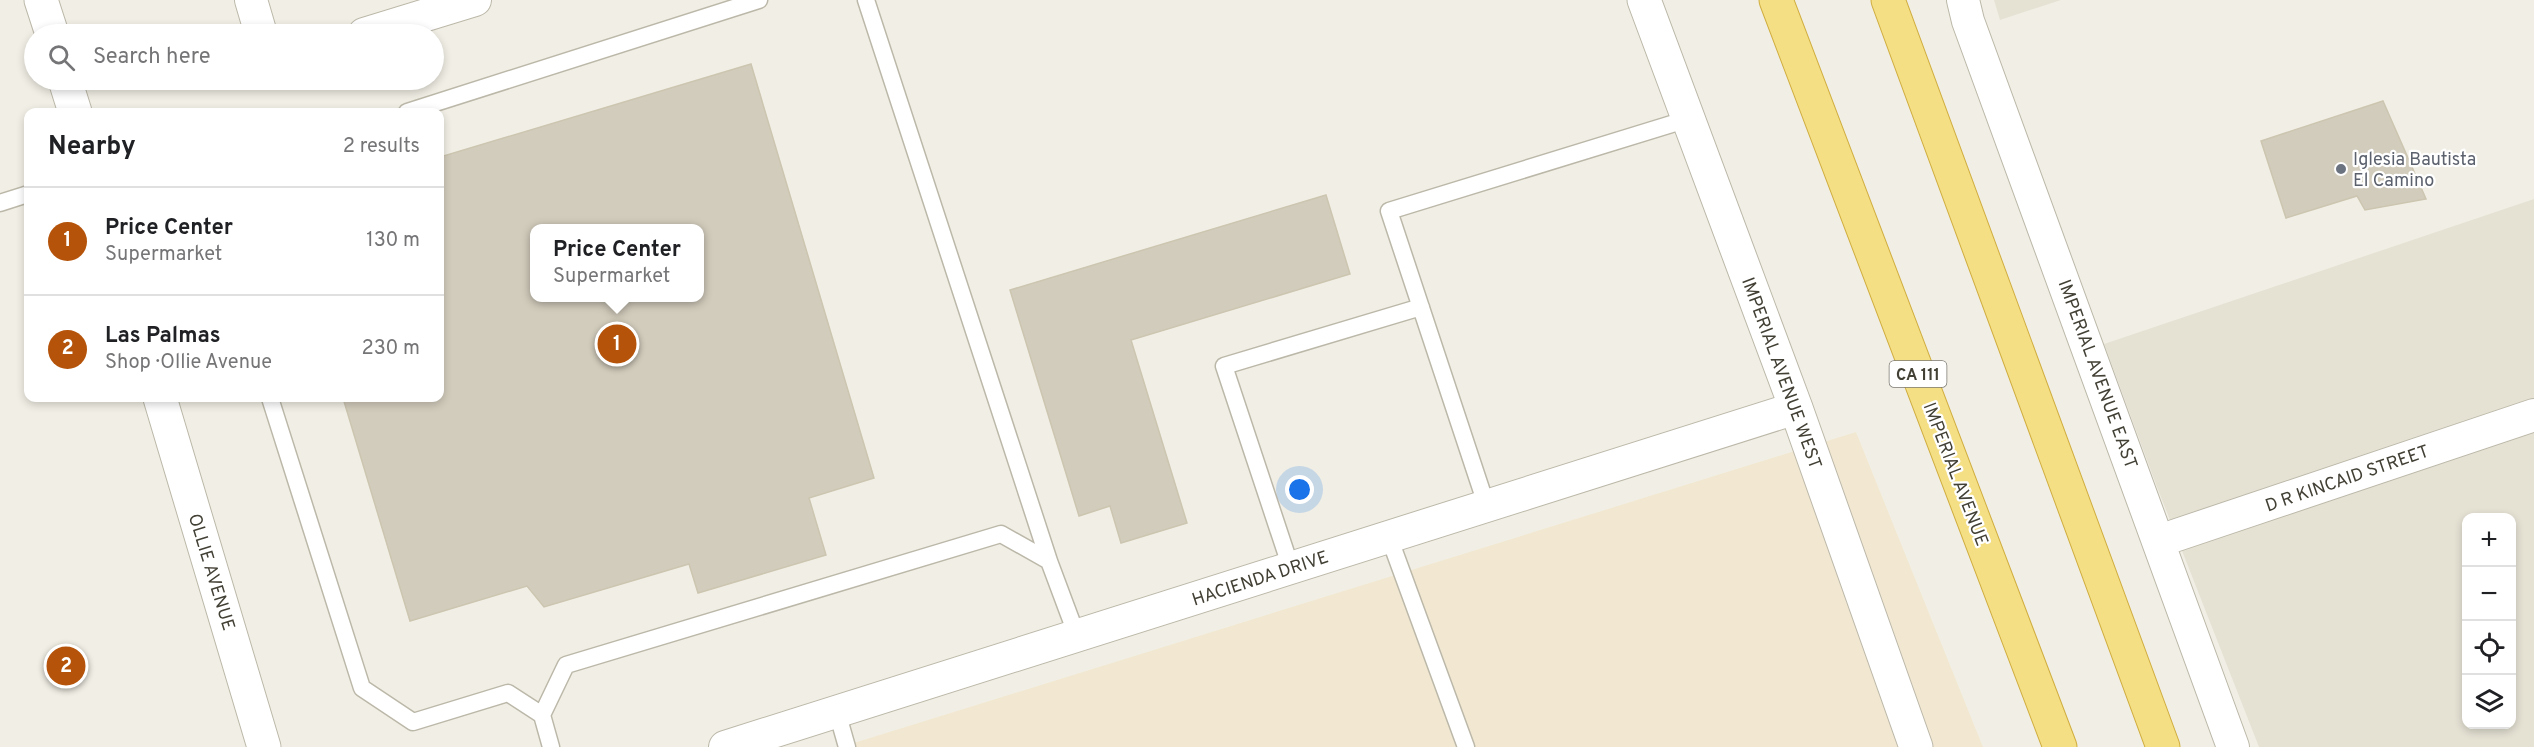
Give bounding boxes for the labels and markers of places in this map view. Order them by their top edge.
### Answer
place label: Iglesia Bautista El Camino [2353,149,2476,193]
marker: Iglesia Bautista El Camino [2334,162,2348,176]
pin: 1 [598,322,636,366]
pin: 2 [46,644,86,688]

